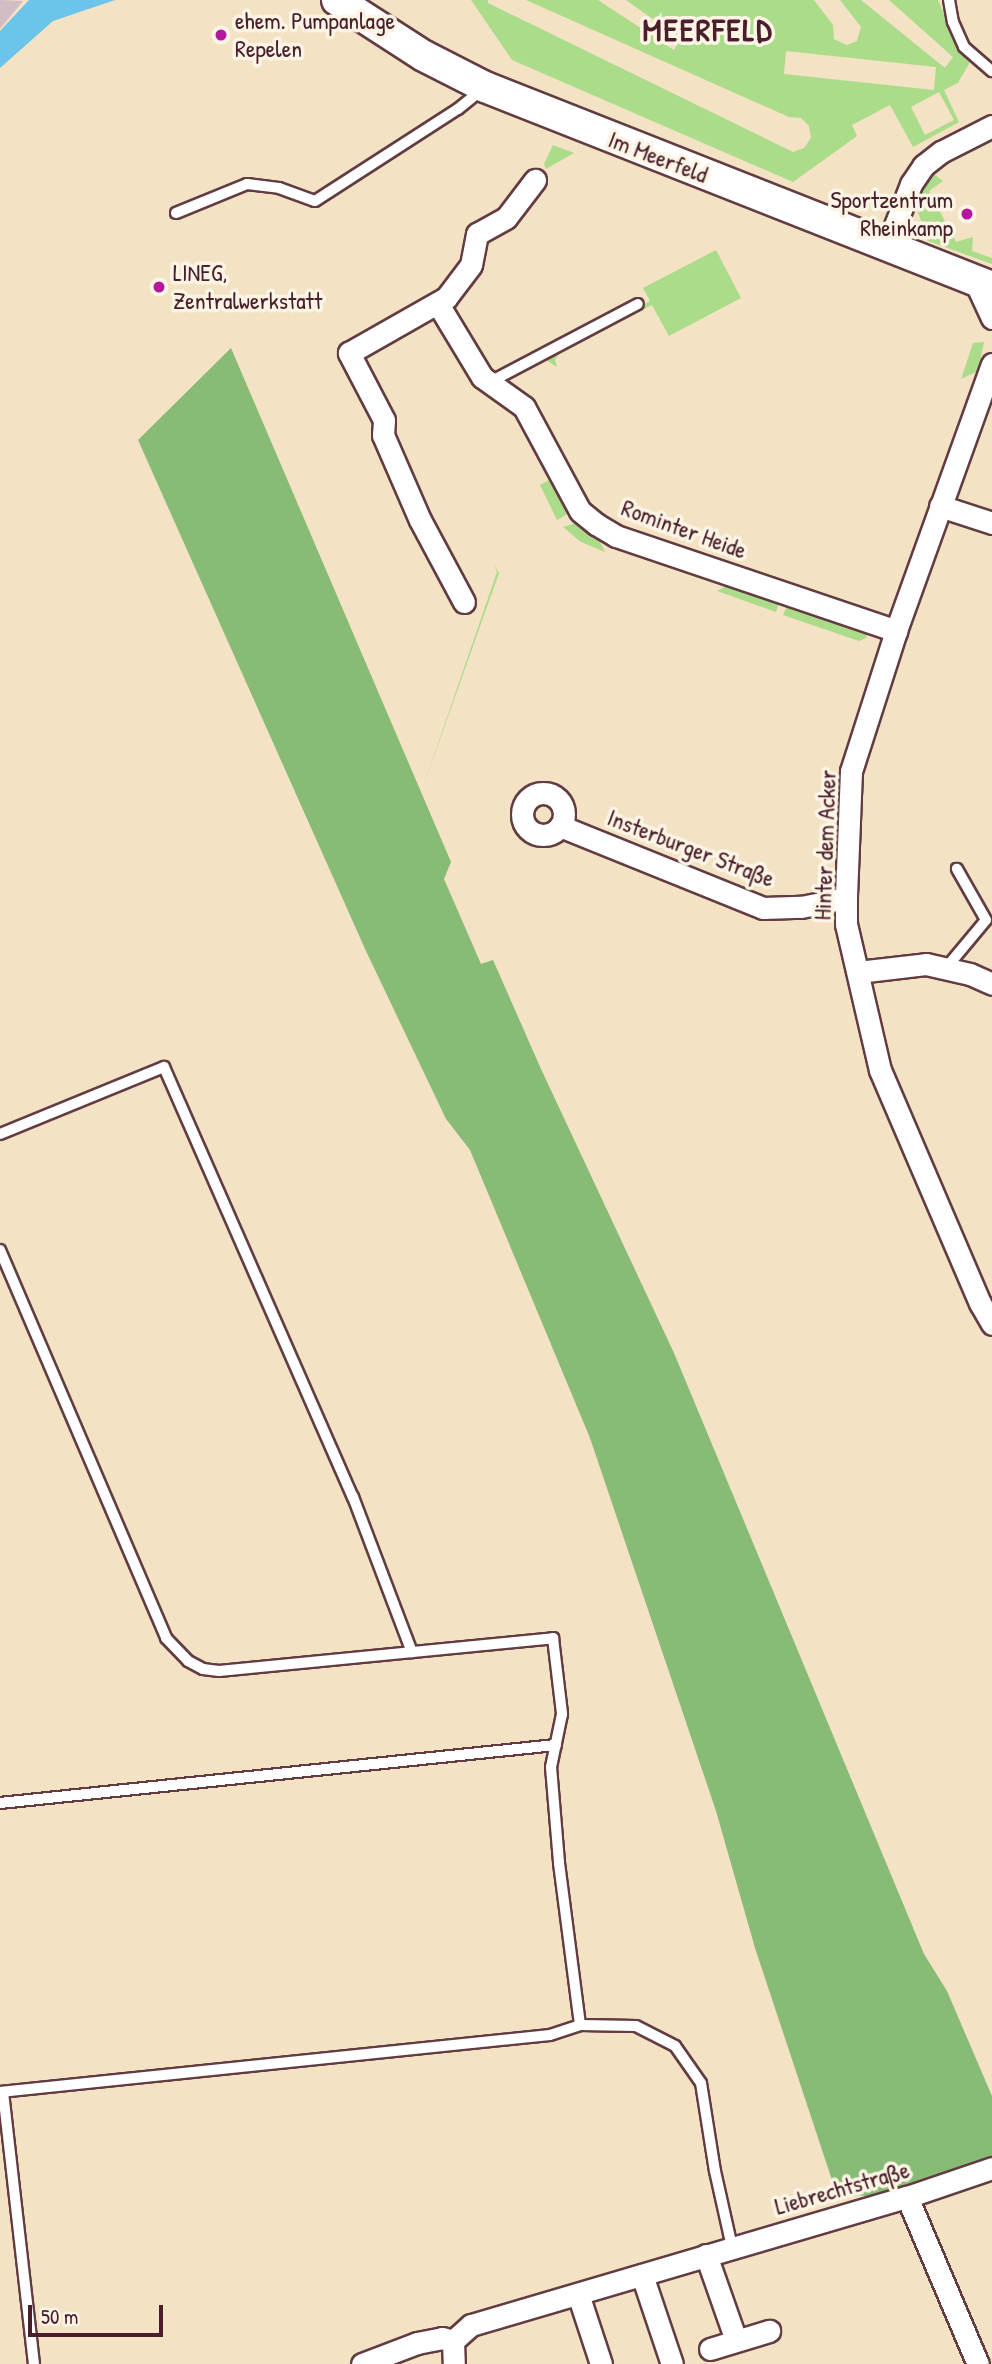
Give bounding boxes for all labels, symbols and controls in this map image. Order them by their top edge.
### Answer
place label: ehem. Pumpanlage Repelen [235,7,395,63]
district label: MEERFELD [643,11,773,49]
marker: ehem. Pumpanlage Repelen [213,27,229,43]
street label: Im Meerfeld [604,125,712,189]
place label: Sportzentrum Rheinkamp [830,186,953,242]
marker: Sportzentrum Rheinkamp [959,206,975,222]
place label: LINEG, Zentralwerkstatt [173,259,322,315]
marker: LINEG, Zentralwerkstatt [151,279,167,295]
street label: Rominter Heide [618,493,750,565]
street label: Hinter dem Acker [808,769,842,921]
street label: Insterburger Straße [603,803,779,893]
street label: Liebrechtstraße [771,2155,913,2221]
scale bar [32,2290,166,2334]
text: 50 m [41,2302,78,2331]

